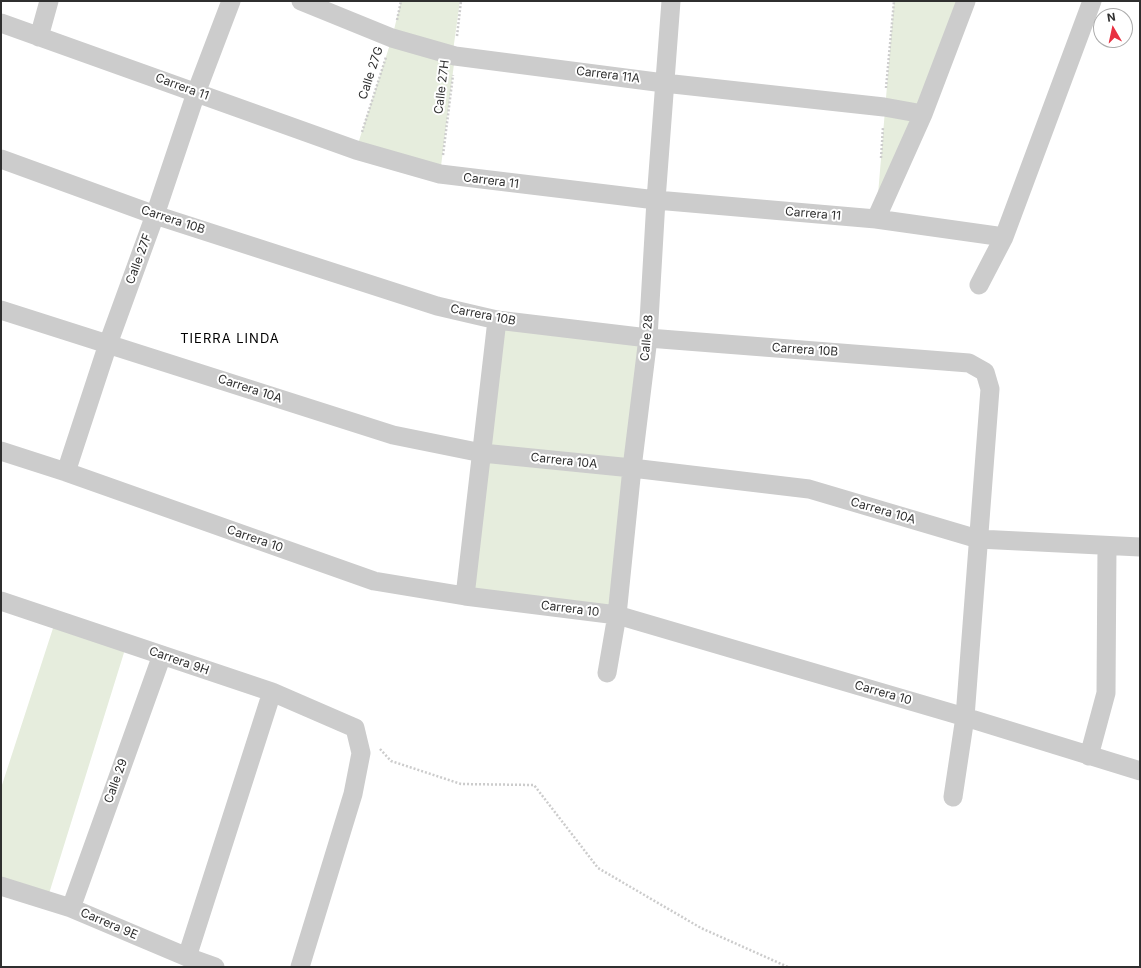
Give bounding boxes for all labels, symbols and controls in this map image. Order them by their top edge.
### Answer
north arrow [1093,8,1133,48]
text: N [1106,10,1117,25]
street label: Calle 27G [356,45,386,101]
street label: Calle 27H [432,59,452,115]
street label: Carrera 11A [575,64,641,86]
street label: Carrera 11 [153,71,211,103]
street label: Carrera 11 [462,170,520,192]
street label: Carrera 10B [139,203,207,237]
street label: Carrera 11 [785,204,841,224]
street label: Calle 27F [123,232,155,286]
street label: Carrera 10B [449,302,517,328]
street label: Calle 28 [638,314,656,362]
district label: TIERRA LINDA [180,331,280,347]
street label: Carrera 10B [771,340,839,360]
street label: Carrera 10A [216,372,284,406]
street label: Carrera 10A [530,450,598,472]
street label: Carrera 10A [849,495,917,527]
street label: Carrera 10 [225,523,285,555]
street label: Carrera 10 [540,598,600,620]
street label: Carrera 9H [147,644,211,678]
street label: Carrera 10 [853,678,913,708]
street label: Calle 29 [101,757,131,805]
street label: Carrera 9E [78,905,140,943]

